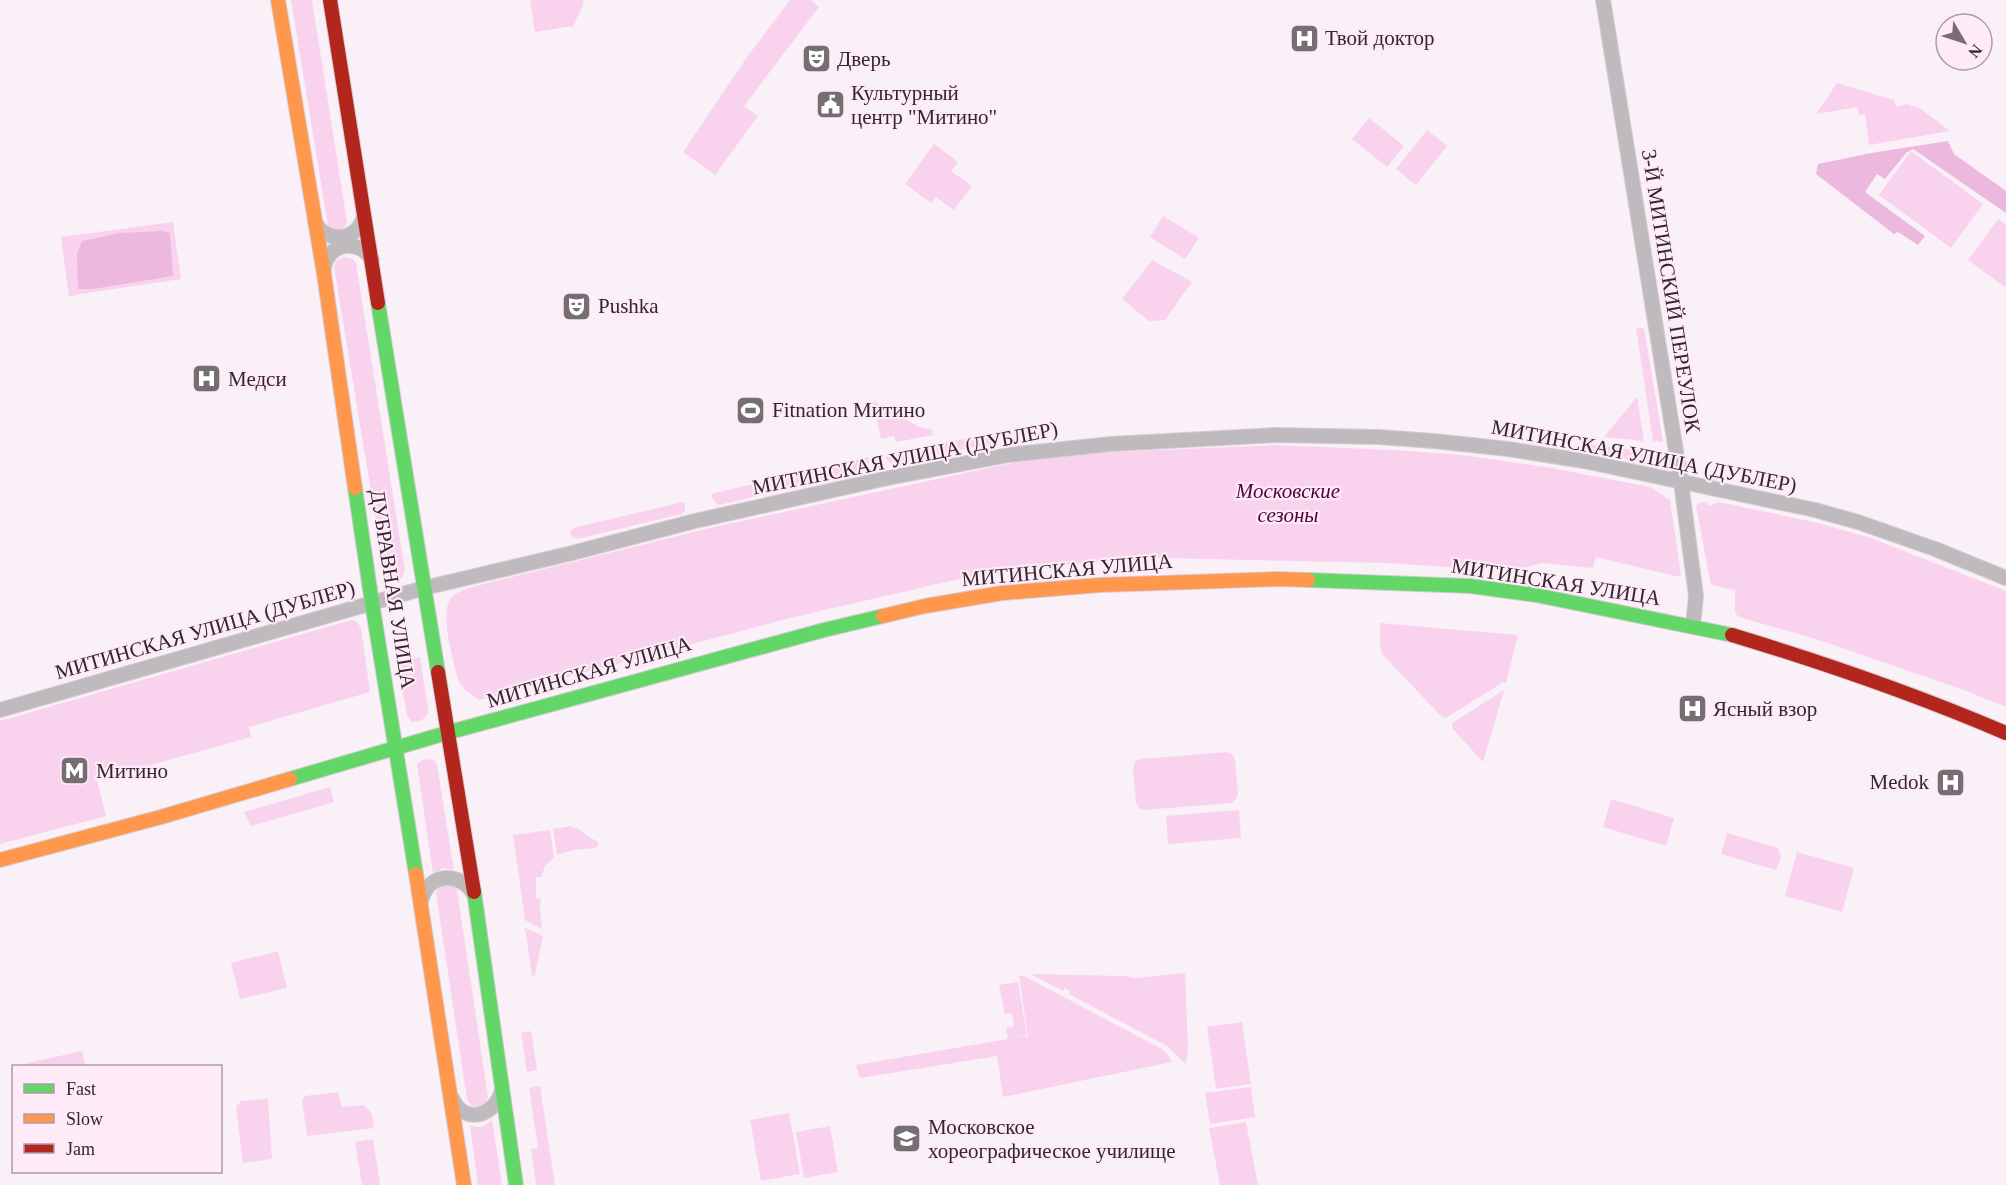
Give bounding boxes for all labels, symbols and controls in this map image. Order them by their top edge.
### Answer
north arrow [1934,12,1994,72]
hospital icon: Твой доктор [1288,22,1320,54]
place label: Твой доктор [1325,26,1435,50]
text: N [1965,41,1986,61]
theatre icon: Дверь [800,43,832,75]
place label: Дверь [837,47,891,71]
place label: Культурный центр "Митино" [851,81,997,129]
public building icon: Культурный центр "Митино" [814,89,846,121]
street label: 3-Й МИТИНСКИЙ ПЕРЕУЛОК [1637,147,1705,436]
theatre icon: Pushka [561,290,593,322]
place label: Pushka [598,294,659,318]
hospital icon: Медси [191,363,223,395]
place label: Медси [228,367,287,391]
sports icon: Fitnation Митино [735,394,767,426]
place label: Fitnation Митино [772,398,925,422]
street label: МИТИНСКАЯ УЛИЦА (ДУБЛЕР) [1489,415,1799,497]
street label: МИТИНСКАЯ УЛИЦА (ДУБЛЕР) [750,417,1060,499]
park label: Московские сезоны [1235,479,1340,527]
street label: ДУБРАВНАЯ УЛИЦА [365,488,421,691]
street label: МИТИНСКАЯ УЛИЦА [961,549,1174,591]
street label: МИТИНСКАЯ УЛИЦА [1450,554,1663,611]
street label: МИТИНСКАЯ УЛИЦА (ДУБЛЕР) [52,576,358,684]
street label: МИТИНСКАЯ УЛИЦА [484,631,695,713]
hospital icon: Ясный взор [1676,693,1708,725]
place label: Ясный взор [1713,697,1817,721]
metro station icon: Митино [59,755,91,787]
place label: Митино [96,759,168,783]
hospital icon: Medok [1934,766,1966,798]
place label: Medok [1870,770,1929,794]
legend [12,1065,222,1173]
text: Fast [66,1079,96,1099]
text: Slow [66,1109,103,1129]
place label: Московское хореографическое училище [928,1115,1176,1163]
school or university icon: Московское хореографическое училище [891,1123,923,1155]
text: Jam [66,1139,95,1159]

